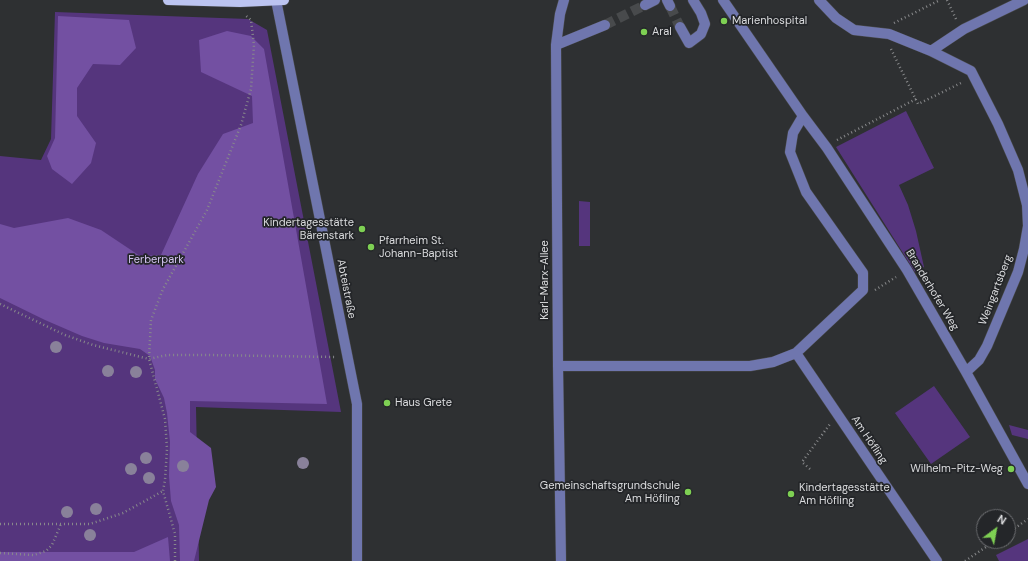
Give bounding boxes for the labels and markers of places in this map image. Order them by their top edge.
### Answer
place label: Marienhospital [732,14,807,28]
marker: Marienhospital [719,16,729,26]
place label: Aral [652,25,672,39]
marker: Aral [639,27,649,37]
place label: Kindertagesstätte Bärenstark [263,216,354,242]
marker: Kindertagesstätte Bärenstark [357,224,367,234]
place label: Pfarrheim St. Johann-Baptist [379,234,458,260]
marker: Pfarrheim St. Johann-Baptist [366,242,376,252]
place label: Haus Grete [395,396,452,410]
marker: Haus Grete [382,398,392,408]
place label: Wilhelm-Pitz-Weg [910,462,1003,476]
marker: Wilhelm-Pitz-Weg [1006,464,1016,474]
place label: Gemeinschaftsgrundschule Am Höfling [540,479,680,505]
place label: Kindertagesstätte Am Höfling [799,481,890,507]
marker: Gemeinschaftsgrundschule Am Höfling [683,487,693,497]
marker: Kindertagesstätte Am Höfling [786,489,796,499]

